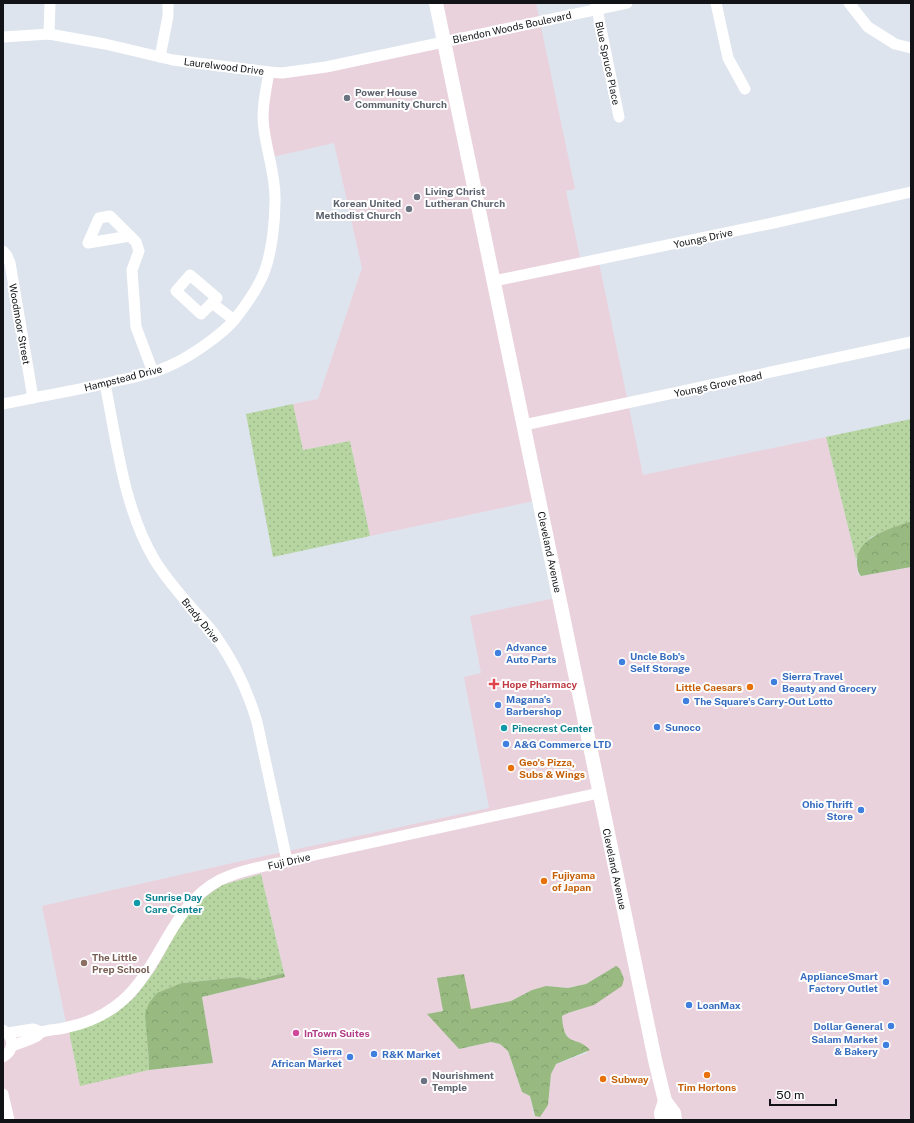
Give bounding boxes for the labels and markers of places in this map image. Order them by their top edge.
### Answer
place label: Power House Community Church [355,86,447,110]
marker: Power House Community Church [342,93,352,103]
place label: Living Christ Lutheran Church [425,185,505,209]
marker: Living Christ Lutheran Church [412,192,422,202]
place label: Korean United Methodist Church [316,197,401,221]
marker: Korean United Methodist Church [404,204,414,214]
place label: Advance Auto Parts [506,641,557,665]
marker: Advance Auto Parts [493,648,503,658]
place label: Uncle Bob's Self Storage [630,650,690,674]
marker: Uncle Bob's Self Storage [617,657,627,667]
place label: Sierra Travel Beauty and Grocery [782,670,877,694]
marker: Sierra Travel Beauty and Grocery [769,677,779,687]
place label: Hope Pharmacy [502,678,577,690]
marker: Hope Pharmacy [489,679,499,689]
place label: Little Caesars [676,681,742,693]
marker: Little Caesars [745,682,755,692]
place label: Magana's Barbershop [506,693,562,717]
place label: The Square's Carry-Out Lotto [694,695,833,707]
marker: The Square's Carry-Out Lotto [681,696,691,706]
marker: Magana's Barbershop [493,700,503,710]
place label: Sunoco [665,721,701,733]
place label: Pinecrest Center [512,722,592,734]
marker: Sunoco [652,722,662,732]
marker: Pinecrest Center [499,723,509,733]
place label: A&G Commerce LTD [514,738,611,750]
marker: A&G Commerce LTD [501,739,511,749]
place label: Geo's Pizza, Subs & Wings [519,756,585,780]
marker: Geo's Pizza, Subs & Wings [506,763,516,773]
place label: Ohio Thrift Store [802,798,853,822]
marker: Ohio Thrift Store [856,805,866,815]
place label: Fujiyama of Japan [552,869,596,893]
marker: Fujiyama of Japan [539,876,549,886]
place label: Sunrise Day Care Center [145,891,203,915]
marker: Sunrise Day Care Center [132,898,142,908]
place label: The Little Prep School [92,951,150,975]
marker: The Little Prep School [79,958,89,968]
place label: ApplianceSmart Factory Outlet [800,970,878,994]
marker: ApplianceSmart Factory Outlet [881,977,891,987]
place label: LoanMax [697,999,741,1011]
marker: LoanMax [684,1000,694,1010]
place label: Dollar General [814,1020,883,1032]
marker: Dollar General [886,1021,896,1031]
place label: InTown Suites [304,1027,370,1039]
marker: InTown Suites [291,1028,301,1038]
place label: Salam Market & Bakery [811,1033,878,1057]
marker: Salam Market & Bakery [881,1040,891,1050]
place label: Sierra African Market [271,1045,342,1069]
place label: R&K Market [382,1048,440,1060]
marker: R&K Market [369,1049,379,1059]
marker: Sierra African Market [345,1052,355,1062]
place label: Nourishment Temple [432,1069,494,1093]
marker: Tim Hortons [702,1070,712,1080]
place label: Subway [611,1073,649,1085]
marker: Subway [598,1074,608,1084]
marker: Nourishment Temple [419,1076,429,1086]
place label: Tim Hortons [678,1081,736,1093]

